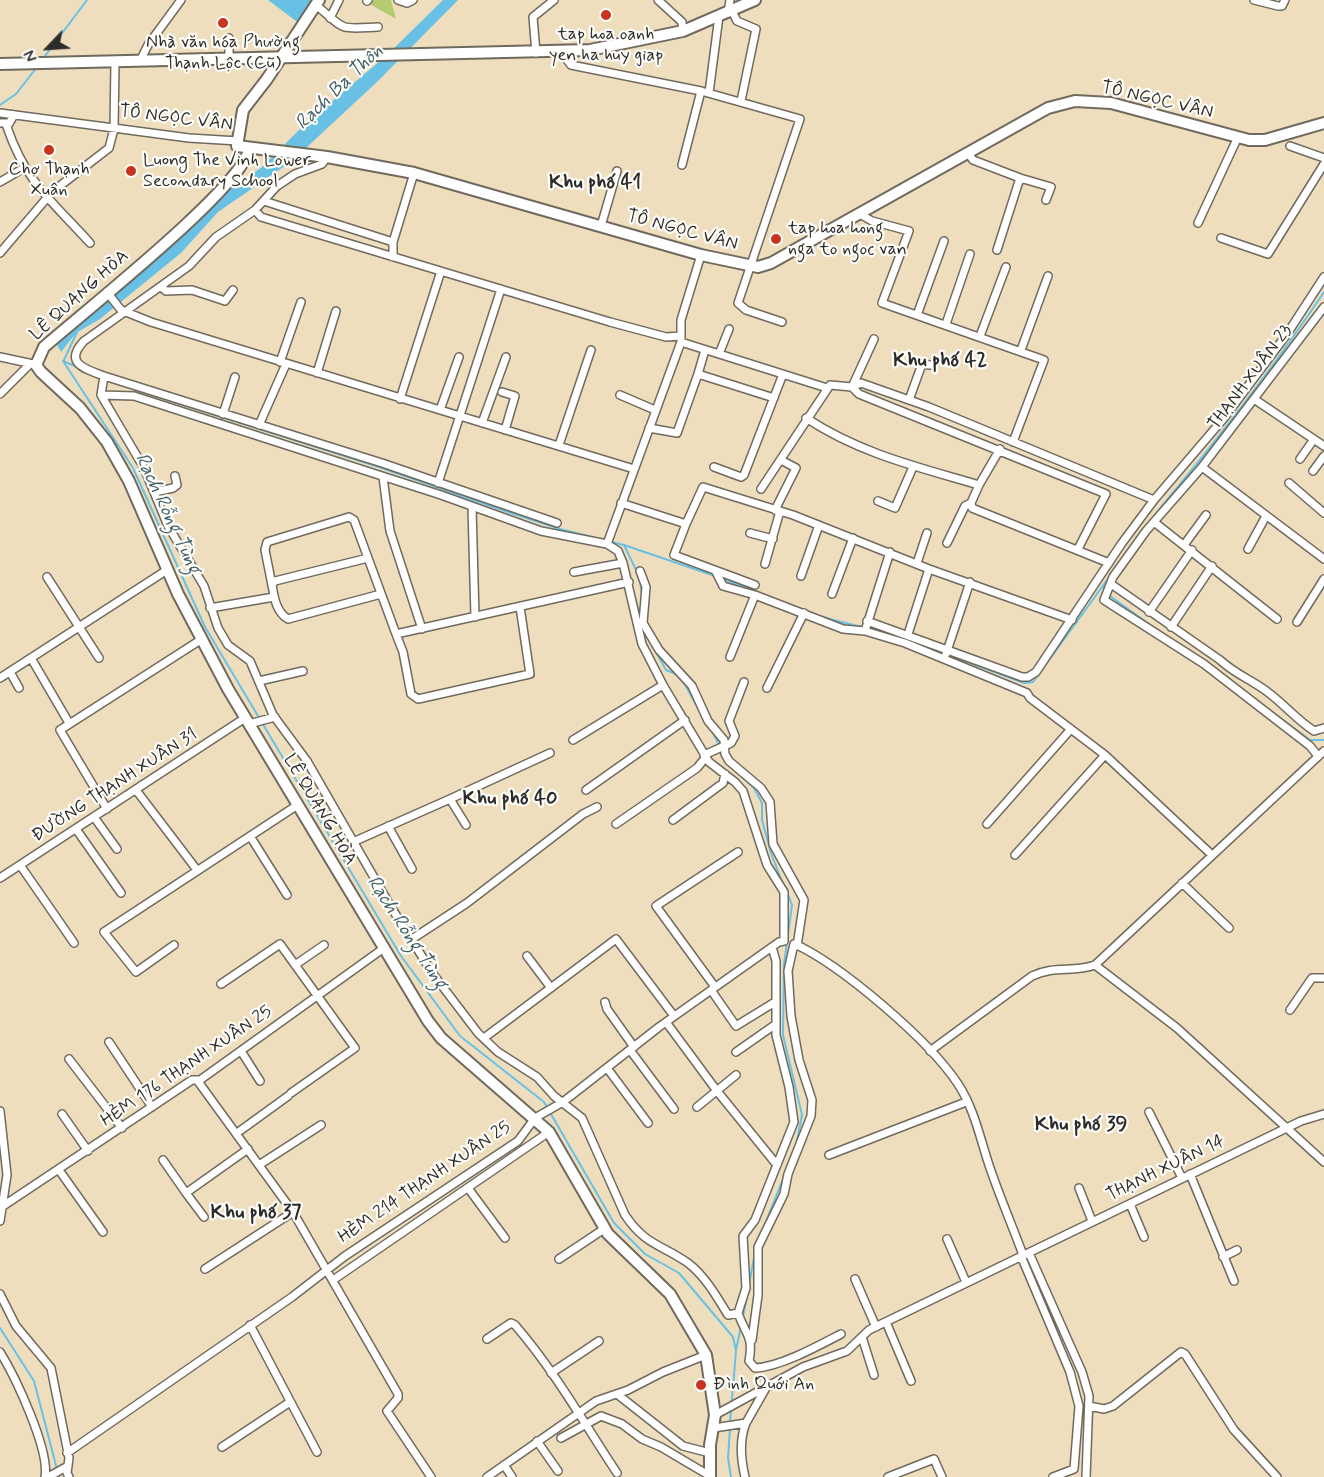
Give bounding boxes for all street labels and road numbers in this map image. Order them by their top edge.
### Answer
street label: TÔ NGỌC VÂN [1099,78,1215,124]
street label: TÔ NGỌC VÂN [118,101,234,137]
street label: TÔ NGỌC VÂN [624,206,740,256]
street label: LÊ QUANG HÒA [26,246,134,346]
street label: THẠNH XUÂN 23 [1204,321,1298,435]
street label: ĐƯỜNG THẠNH XUÂN 31 [28,724,202,848]
street label: LÊ QUANG HÒA [277,751,361,869]
street label: HẺM 176 THẠNH XUÂN 25 [97,1002,277,1132]
street label: HẺM 214 THẠNH XUÂN 25 [335,1117,515,1249]
street label: THẠNH XUÂN 14 [1103,1131,1229,1207]

